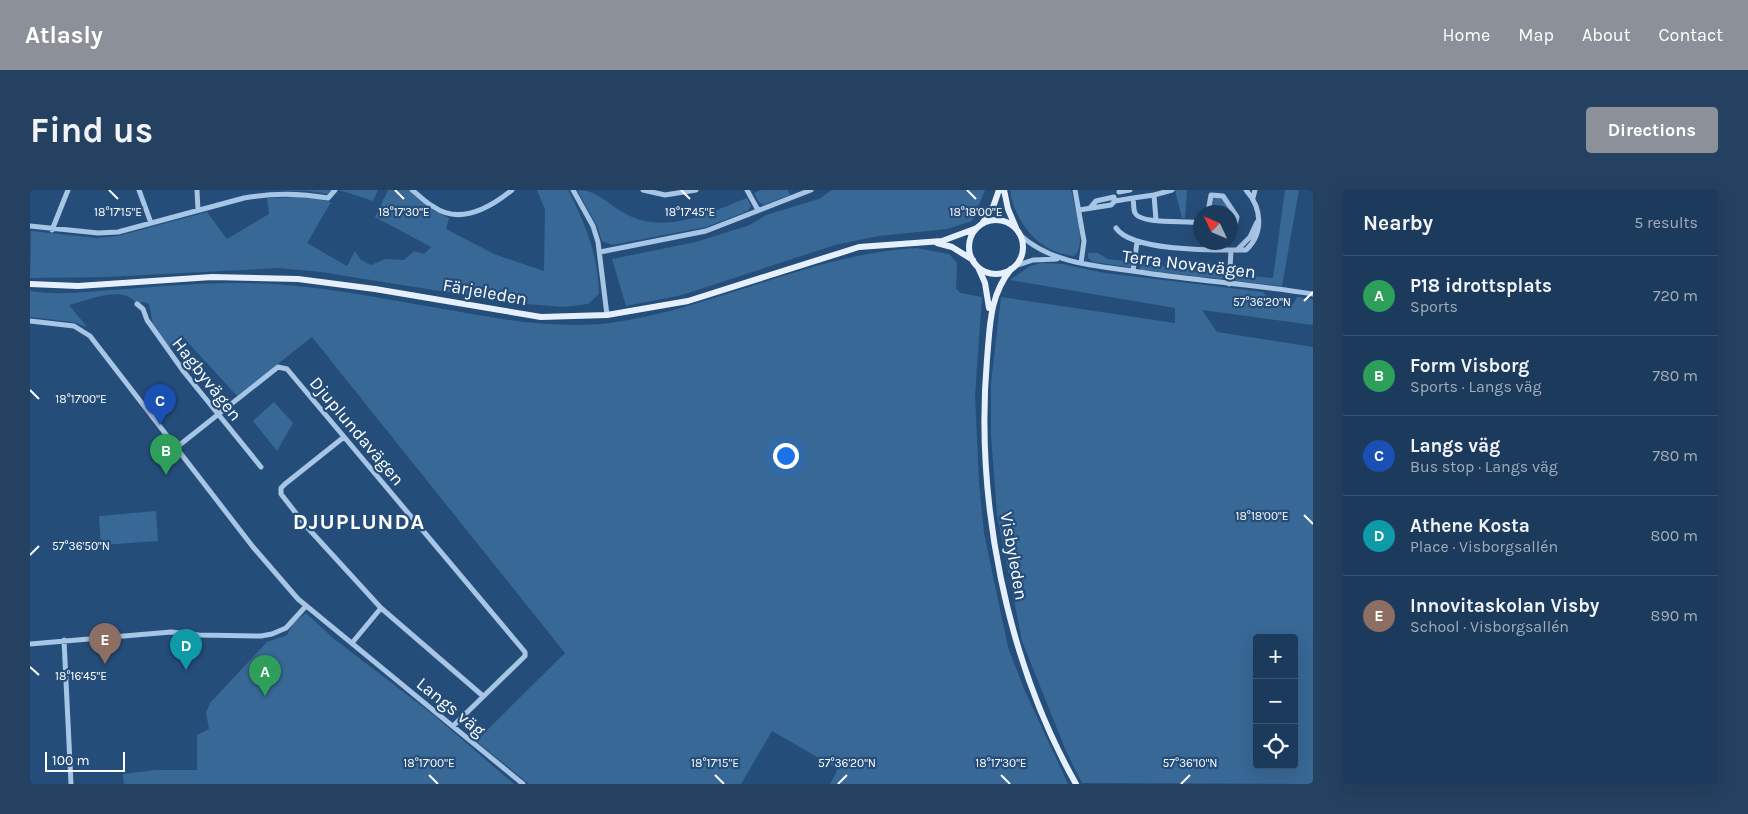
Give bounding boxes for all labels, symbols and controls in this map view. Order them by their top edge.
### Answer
text: Atlasly [25,21,103,49]
text: Home [1442,24,1490,46]
text: Map [1518,24,1554,46]
text: About [1582,24,1631,46]
text: Contact [1659,24,1723,46]
button: Directions [1586,107,1718,153]
text: Find us [30,110,153,151]
text: 18°17'15"E [94,205,142,219]
text: 18°17'30"E [378,205,430,219]
text: 18°17'45"E [665,205,715,219]
text: 18°18'00"E [949,205,1003,219]
north arrow [1193,205,1238,250]
text: Nearby [1363,211,1433,235]
text: 5 results [1634,213,1698,232]
street label: Terra Novavägen [1121,245,1257,283]
street label: Färjeleden [441,274,529,310]
text: P18 idrottsplats [1410,275,1552,297]
text: A [1374,286,1384,305]
text: 720 m [1653,286,1698,305]
text: 57°36'20"N [1233,295,1291,309]
text: Sports [1410,297,1458,316]
street label: Hagbyvägen [167,333,247,425]
text: Form Visborg [1410,355,1529,377]
text: B [1374,366,1384,385]
text: 780 m [1652,366,1698,385]
street label: Djuplundavägen [305,372,409,490]
text: Sports · Langs väg [1410,377,1542,396]
pin: C [144,384,176,425]
text: 18°17'00"E [55,392,107,406]
pin: B [150,434,182,475]
text: Langs väg [1410,435,1500,457]
your location [773,443,799,469]
text: C [1374,446,1384,465]
text: 780 m [1652,446,1698,465]
text: Bus stop · Langs väg [1410,457,1558,476]
district label: DJUPLUNDA [293,509,425,535]
text: 18°18'00"E [1235,509,1289,523]
street label: Visbyleden [995,510,1033,602]
text: Athene Kosta [1410,515,1530,537]
text: D [1374,526,1384,545]
text: 800 m [1650,526,1698,545]
text: Place · Visborgsallén [1410,537,1558,556]
text: 57°36'50"N [52,539,110,553]
text: Innovitaskolan Visby [1410,595,1599,617]
text: E [1374,606,1384,625]
text: 890 m [1651,606,1698,625]
text: School · Visborgsallén [1410,617,1569,636]
pin: E [89,623,121,664]
pin: D [170,629,202,670]
map controls [1253,634,1298,769]
button: + [1253,634,1298,679]
pin: A [249,655,281,696]
text: 18°16'45"E [55,669,107,683]
street label: Langs väg [412,673,490,741]
button: − [1253,679,1298,724]
button: locate [1253,724,1298,769]
scale bar [45,749,125,772]
text: 100 m [52,752,90,769]
text: 18°17'00"E [403,756,455,770]
text: 18°17'15"E [691,756,739,770]
text: 57°36'20"N [818,756,876,770]
text: 18°17'30"E [975,756,1027,770]
text: 57°36'10"N [1162,756,1218,770]

